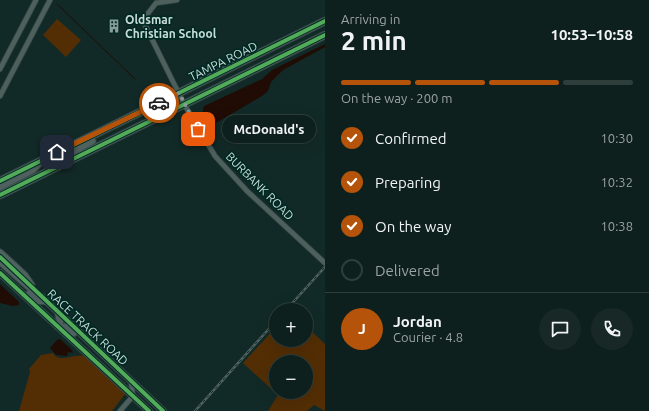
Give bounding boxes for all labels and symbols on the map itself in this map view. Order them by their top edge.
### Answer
place label: Oldsmar Christian School [125,13,217,40]
building icon: Oldsmar Christian School [106,18,122,34]
street label: TAMPA ROAD [187,39,259,83]
courier [139,83,179,123]
pin [181,112,215,146]
callout: McDonald's [222,115,316,143]
pin [40,135,74,169]
street label: BURBANK ROAD [223,149,297,223]
street label: RACE TRACK ROAD [45,286,131,368]

